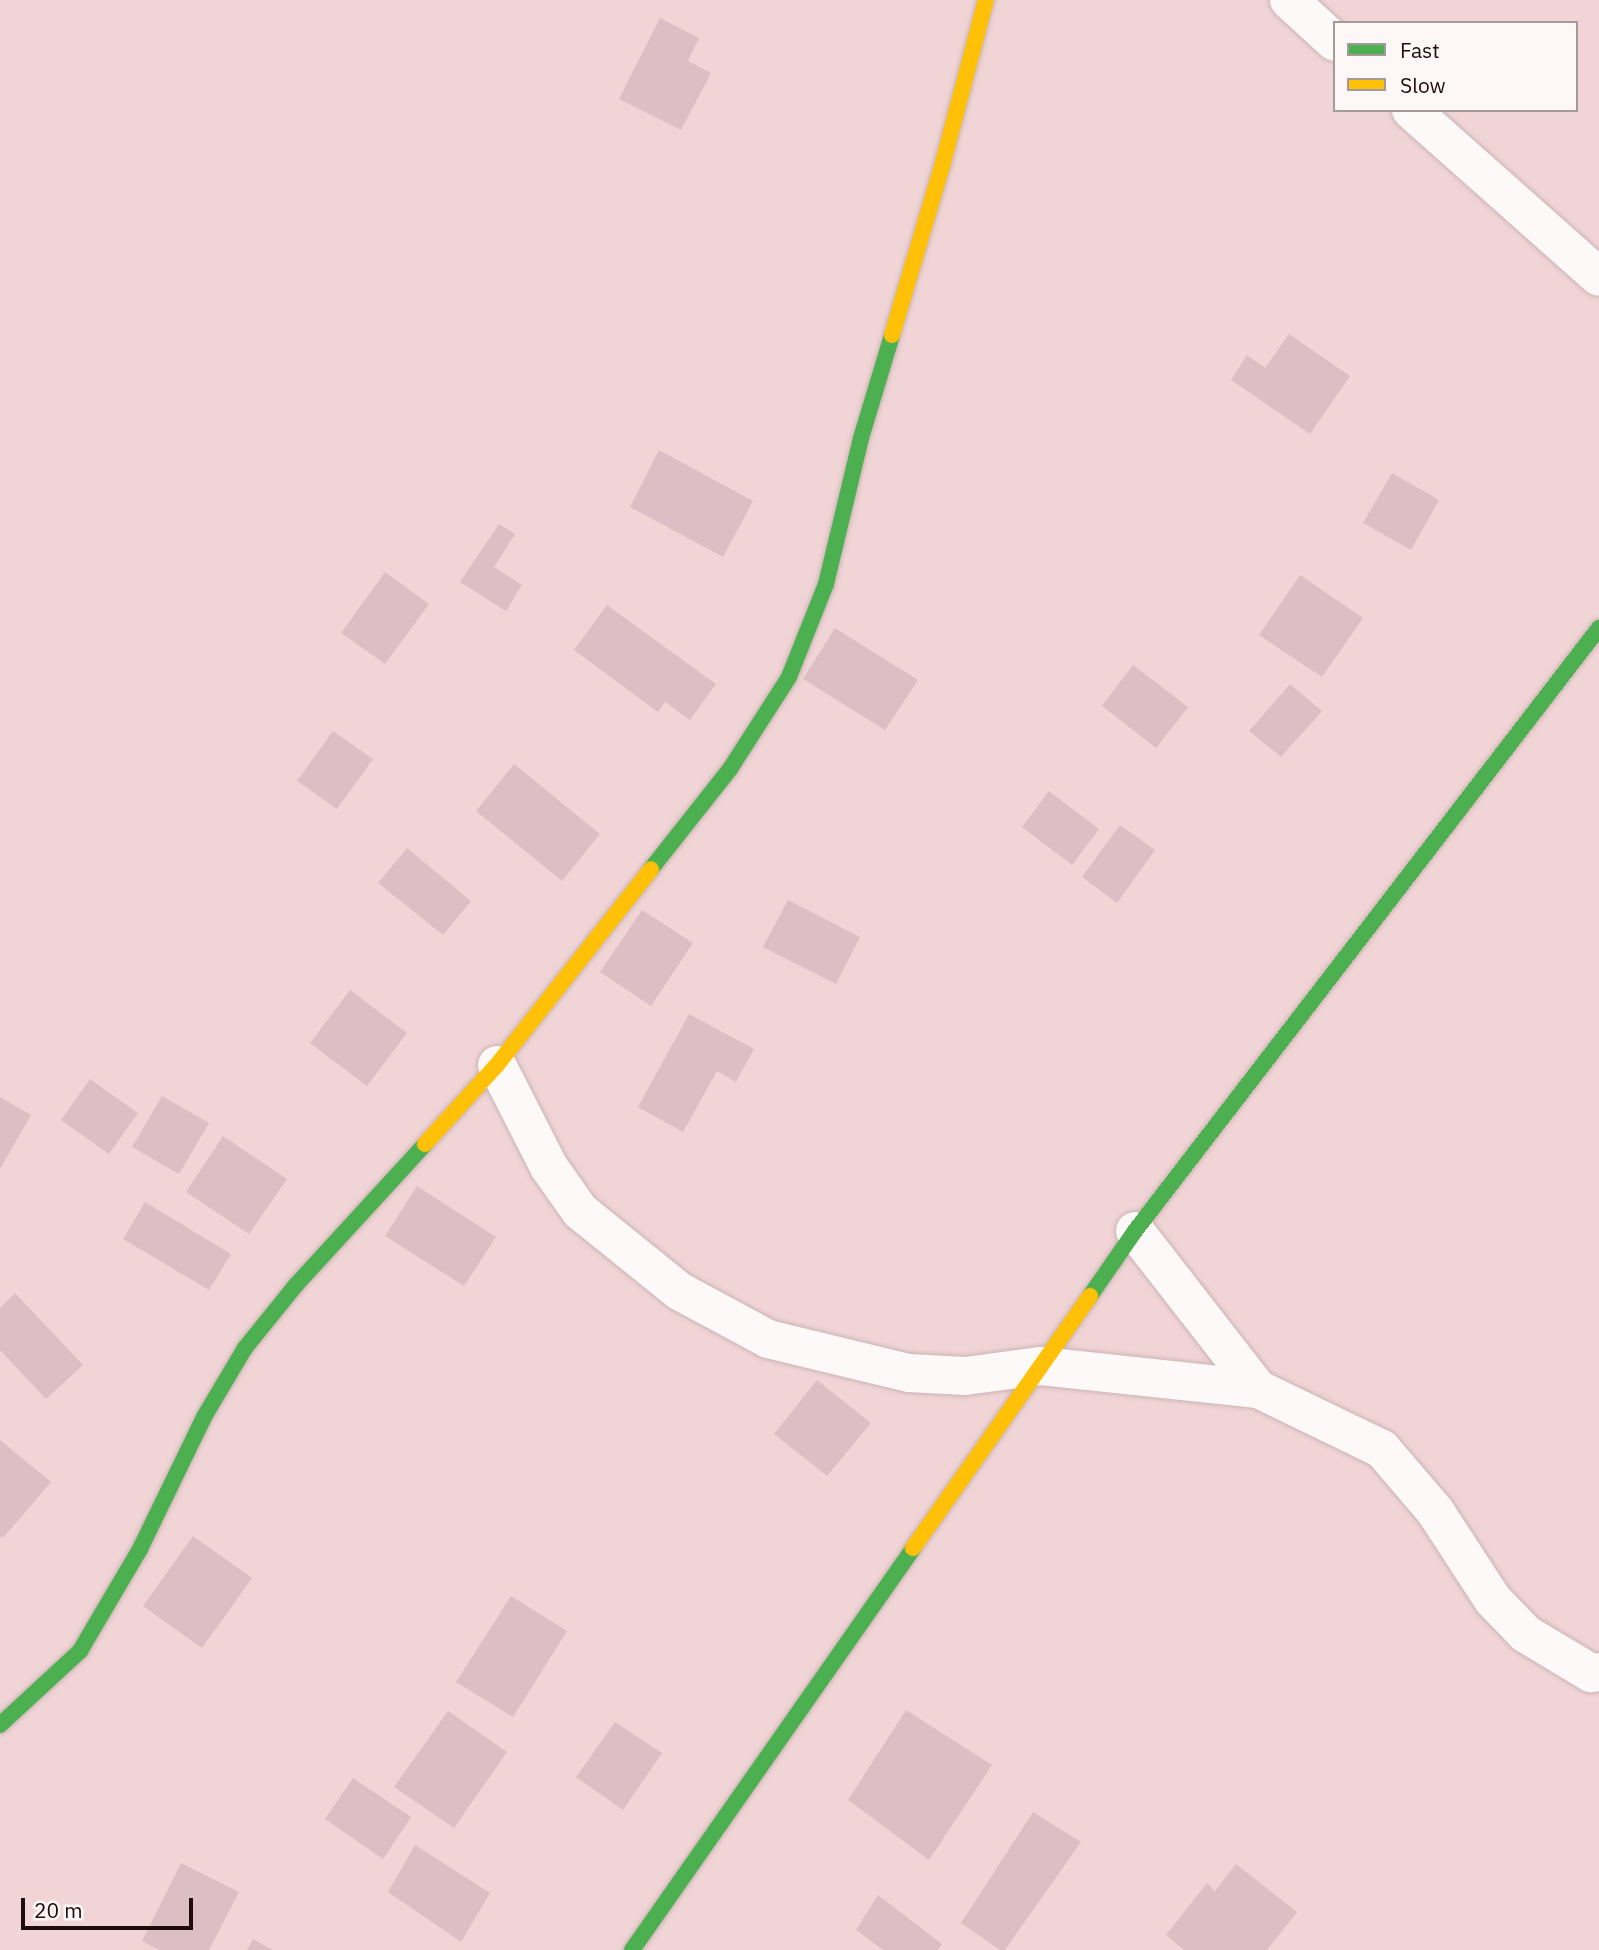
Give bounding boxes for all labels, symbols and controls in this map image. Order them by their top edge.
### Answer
legend [1333,21,1578,112]
text: Fast [1400,36,1440,64]
text: Slow [1400,71,1446,99]
scale bar [24,1884,196,1928]
text: 20 m [34,1896,83,1924]

